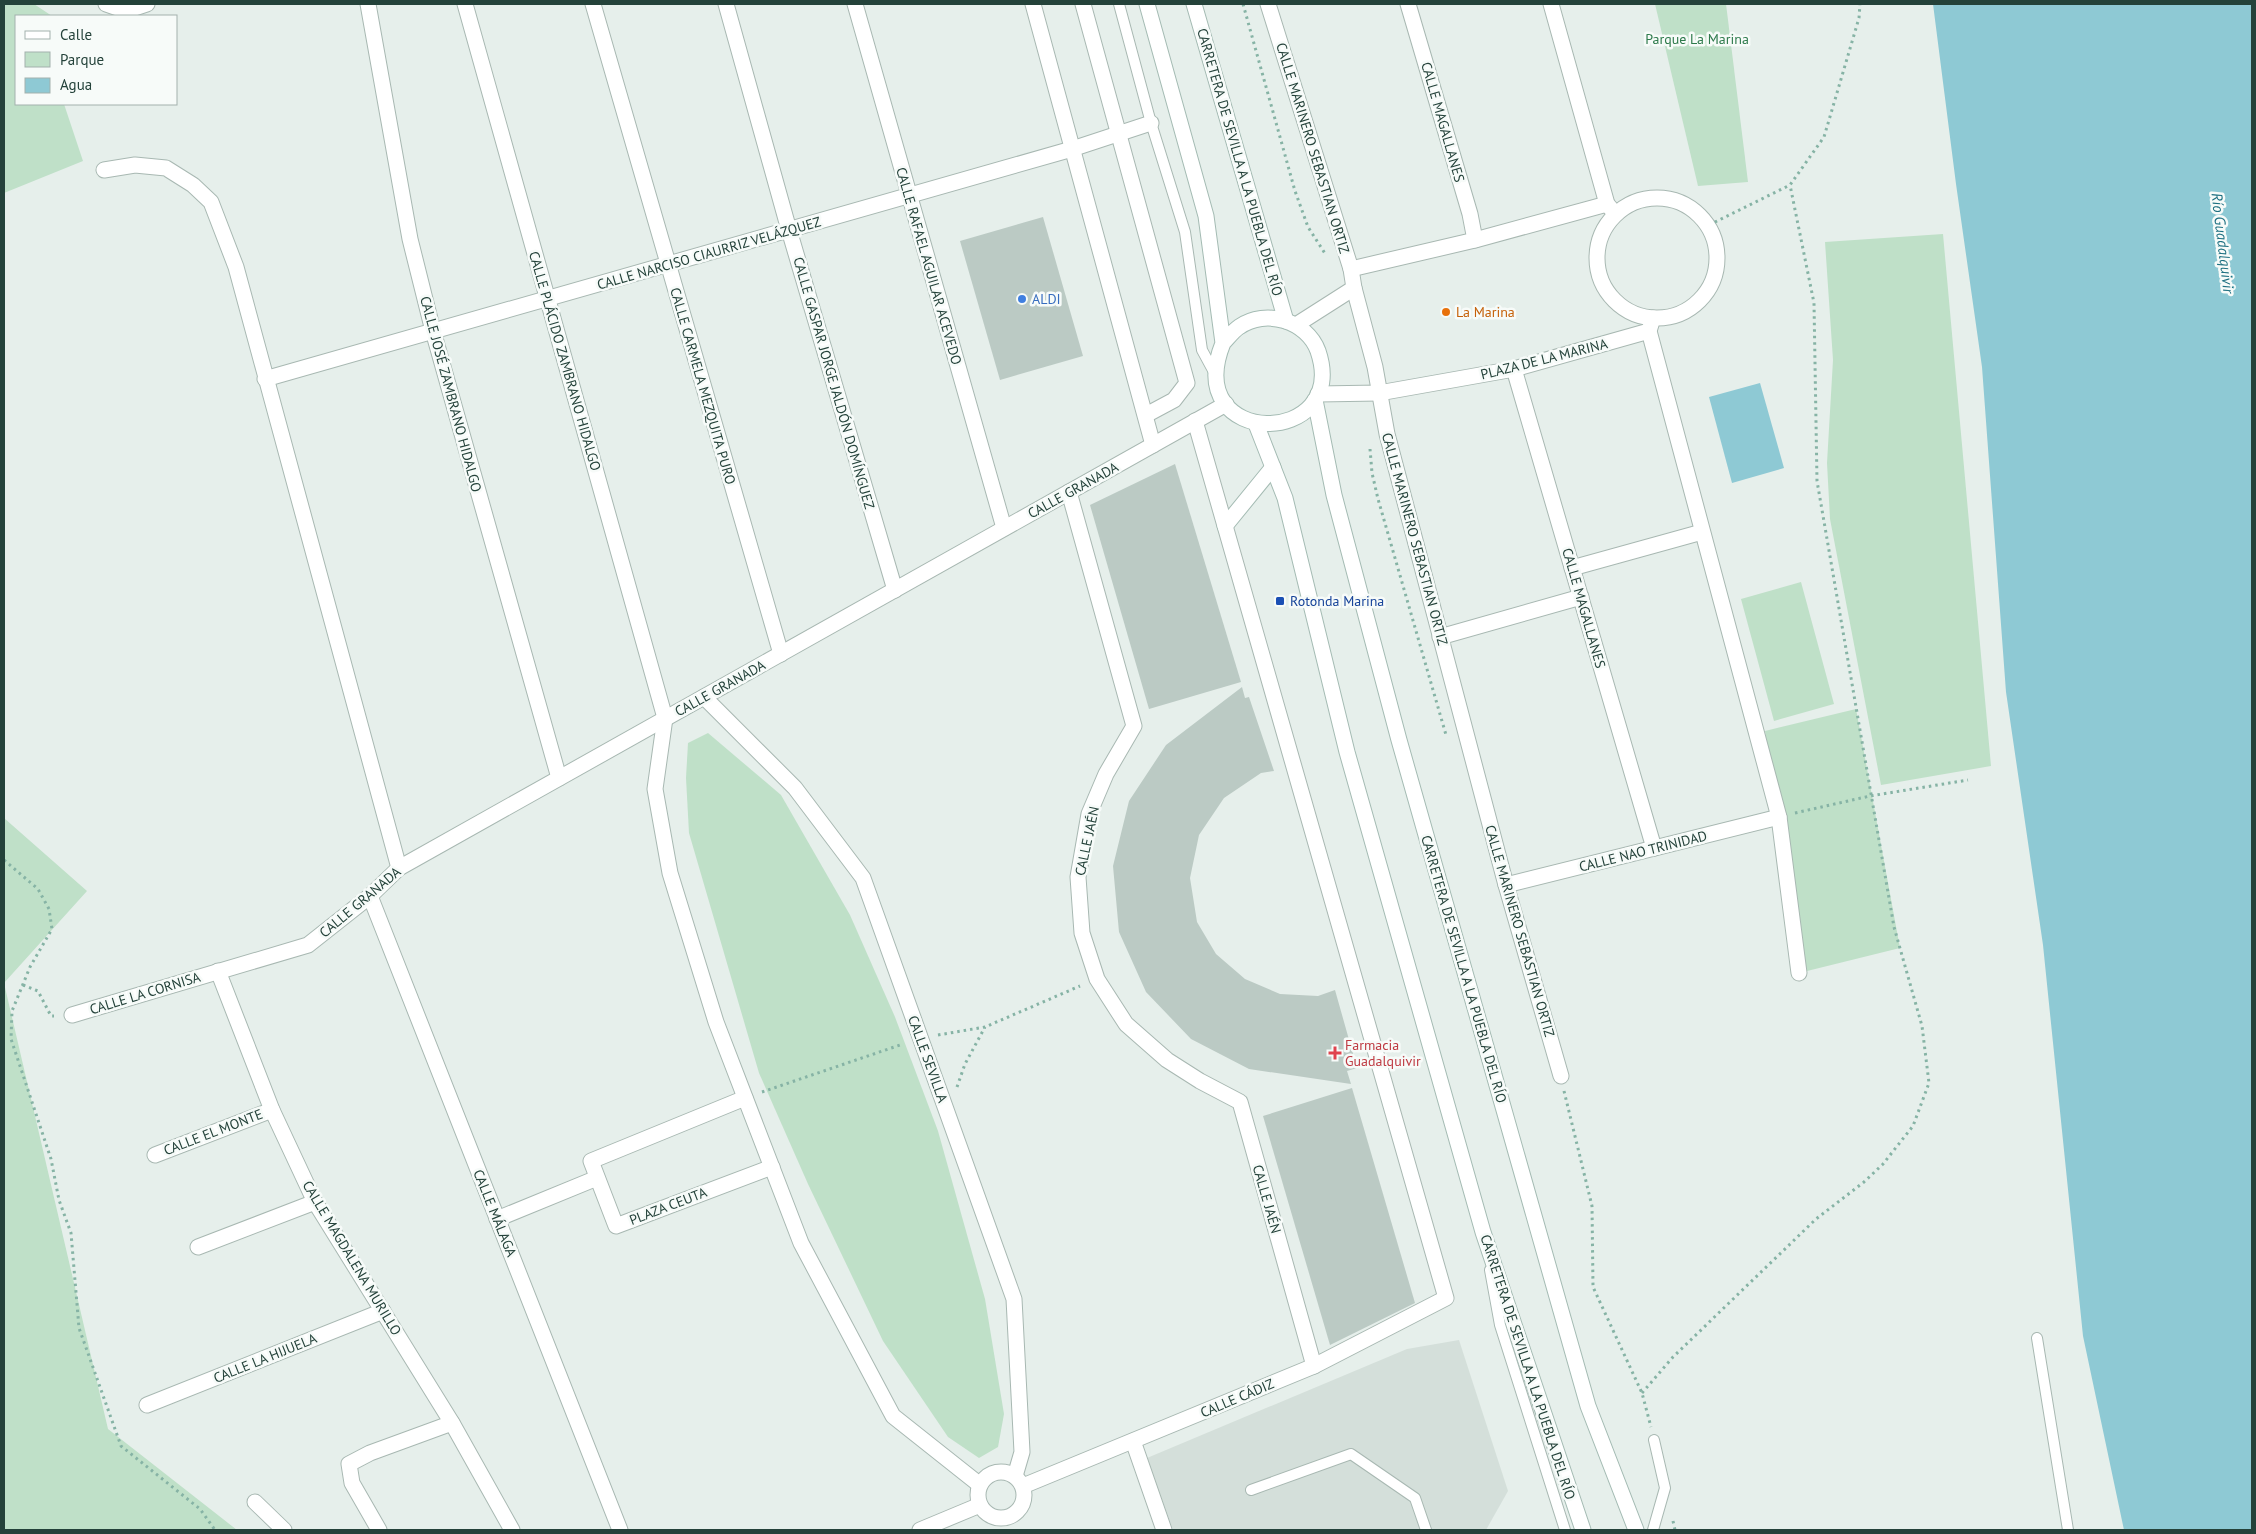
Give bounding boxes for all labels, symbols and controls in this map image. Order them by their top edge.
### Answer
legend [15,15,178,105]
text: Calle [60,25,92,44]
street label: CARRETERA DE SEVILLA A LA PUEBLA DEL RÍO [1193,26,1287,298]
park label: Parque La Marina [1645,30,1749,48]
street label: CALLE MARINERO SEBASTIAN ORTIZ [1272,40,1354,256]
text: Parque [60,50,104,69]
street label: CALLE MAGALLANES [1417,60,1469,184]
text: Agua [60,75,92,94]
street label: CALLE RAFAEL AGUILAR ACEVEDO [892,165,966,367]
water label: Río Guadalquivir [2207,192,2239,295]
street label: CALLE NARCISO CIAURRIZ VELÁZQUEZ [595,212,823,294]
street label: CALLE PLÁCIDO ZAMBRANO HIDALGO [525,249,605,473]
street label: CALLE GASPAR JORGE JALDÓN DOMÍNGUEZ [789,255,879,512]
street label: CALLE CARMELA MEZQUITA PURO [666,285,740,487]
place label: ALDI [1032,290,1061,308]
marker: ALDI [1016,293,1028,305]
street label: CALLE JOSÉ ZAMBRANO HIDALGO [416,294,486,494]
place label: La Marina [1456,303,1515,321]
marker: La Marina [1440,306,1452,318]
street label: PLAZA DE LA MARINA [1479,334,1610,383]
street label: CALLE MARINERO SEBASTIAN ORTIZ [1378,431,1452,648]
street label: CALLE GRANADA [1025,457,1122,522]
street label: CALLE MAGALLANES [1558,546,1610,670]
place label: Rotonda Marina [1290,592,1384,610]
marker: Rotonda Marina [1274,595,1286,607]
street label: CALLE GRANADA [672,655,769,720]
street label: CALLE JAÉN [1071,805,1103,877]
street label: CALLE MARINERO SEBASTIAN ORTIZ [1481,823,1559,1039]
street label: CALLE NAO TRINIDAD [1577,826,1709,876]
street label: CARRETERA DE SEVILLA A LA PUEBLA DEL RÍO [1417,833,1511,1105]
street label: CALLE GRANADA [316,862,405,941]
street label: CALLE LA CORNISA [87,967,203,1018]
street label: CALLE SEVILLA [904,1013,952,1106]
place label: Farmacia Guadalquivir [1345,1036,1421,1070]
marker: Farmacia Guadalquivir [1329,1047,1341,1059]
street label: CALLE EL MONTE [161,1105,265,1159]
street label: CALLE JAÉN [1249,1163,1285,1235]
street label: CALLE MÁLAGA [469,1167,521,1260]
street label: CALLE MAGDALENA MURILLO [299,1177,405,1339]
street label: PLAZA CEUTA [627,1183,710,1229]
street label: CARRETERA DE SEVILLA A LA PUEBLA DEL RÍO [1477,1232,1579,1502]
street label: CALLE LA HIJUELA [211,1329,320,1387]
street label: CALLE CÁDIZ [1198,1374,1277,1422]

